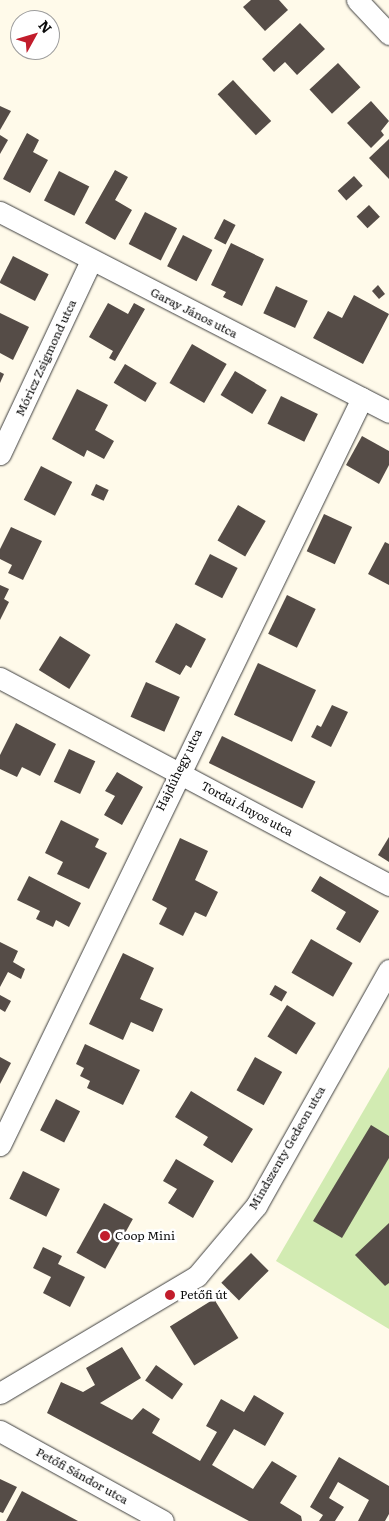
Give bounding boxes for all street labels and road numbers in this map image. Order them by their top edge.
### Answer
street label: Garay János utca [148,285,240,341]
street label: Móricz Zsigmond utca [13,297,79,419]
street label: Hajdúhegy utca [153,727,205,813]
street label: Tordai Ányos utca [198,779,296,839]
street label: Mindszenty Gedeon utca [246,1084,328,1212]
street label: Petőfi Sándor utca [33,1445,131,1507]

